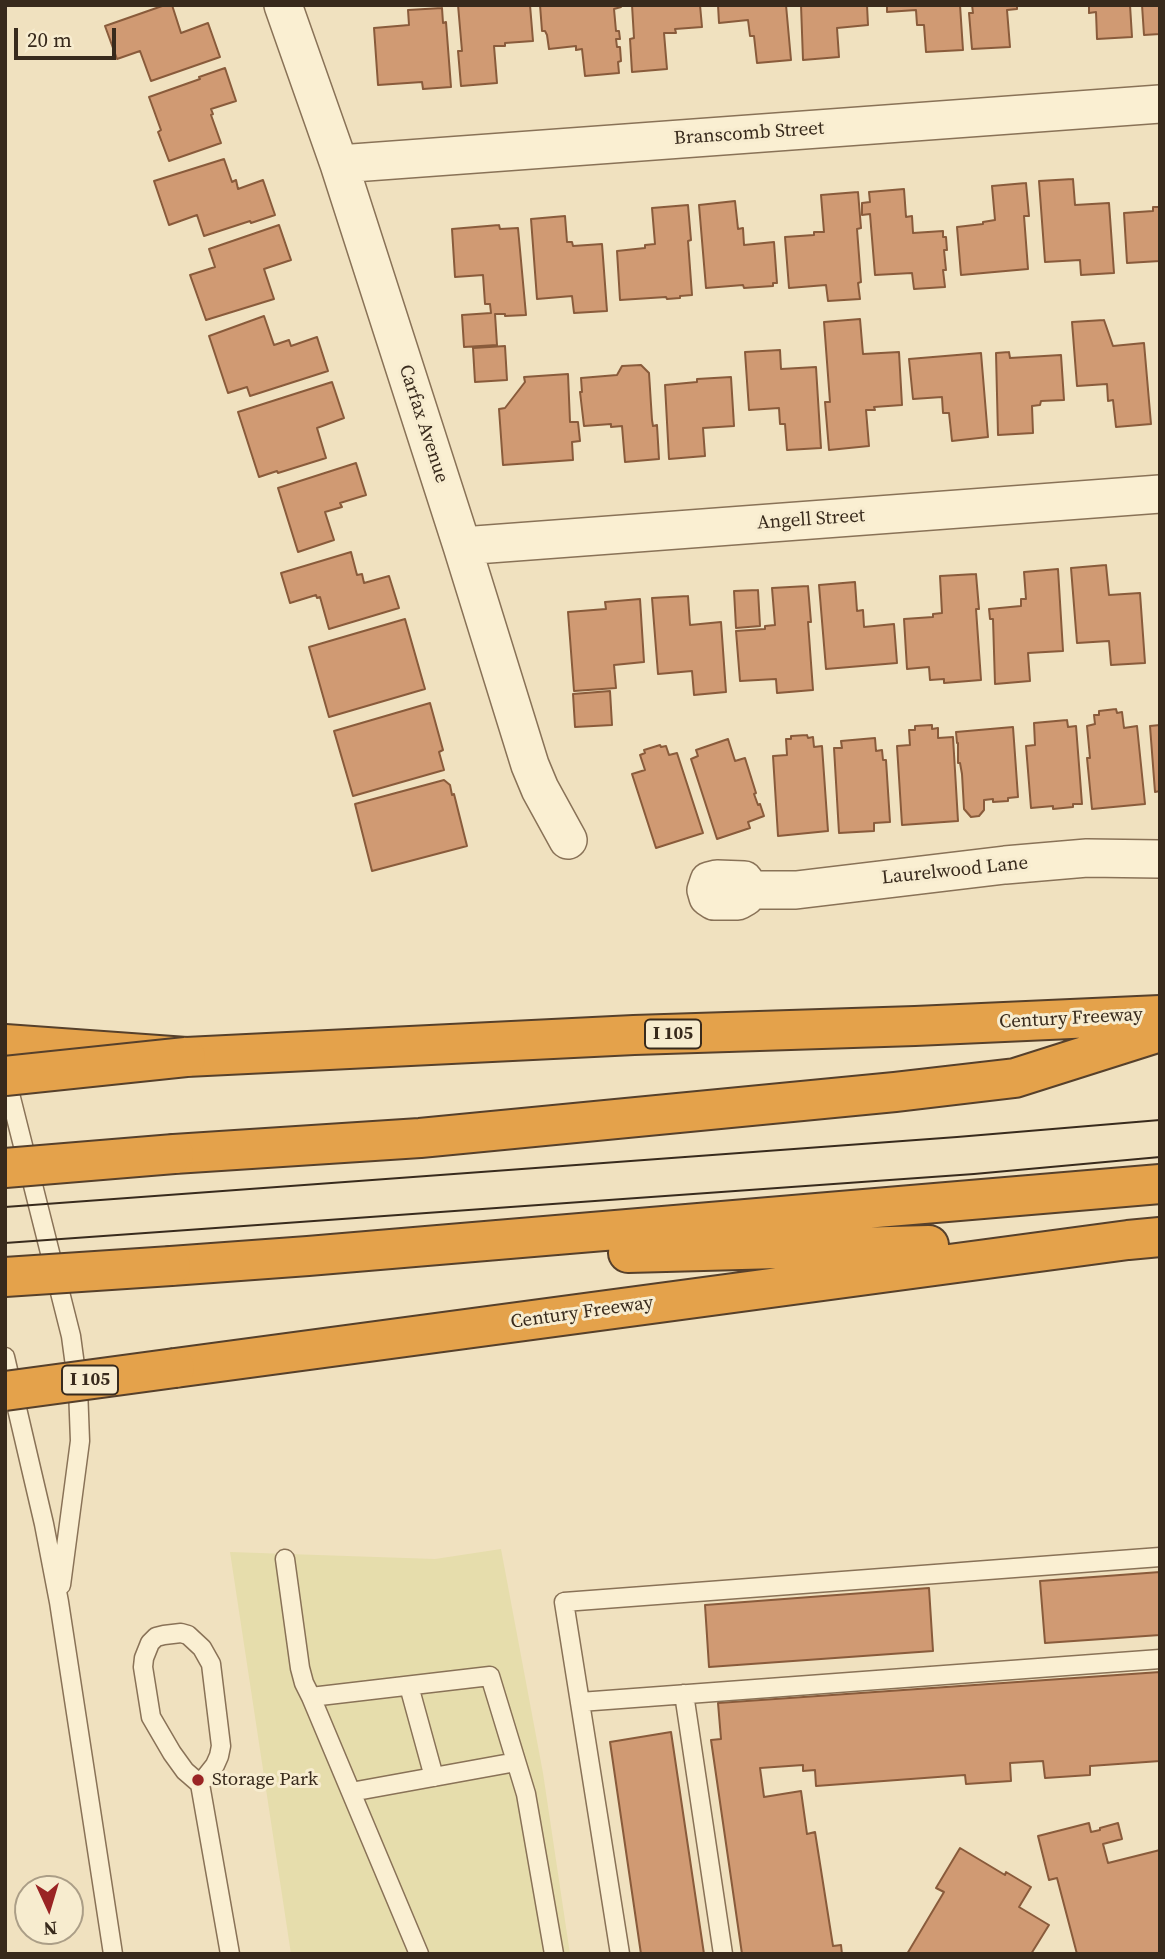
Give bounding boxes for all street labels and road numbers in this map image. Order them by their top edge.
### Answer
street label: Branscomb Street [673,117,825,151]
street label: Carfax Avenue [393,362,453,486]
street label: Angell Street [756,505,866,535]
street label: Laurelwood Lane [881,852,1029,890]
street label: Century Freeway [999,1004,1143,1034]
road number: I 105 [645,1020,701,1049]
street label: Century Freeway [509,1292,655,1334]
road number: I 105 [62,1366,118,1394]

